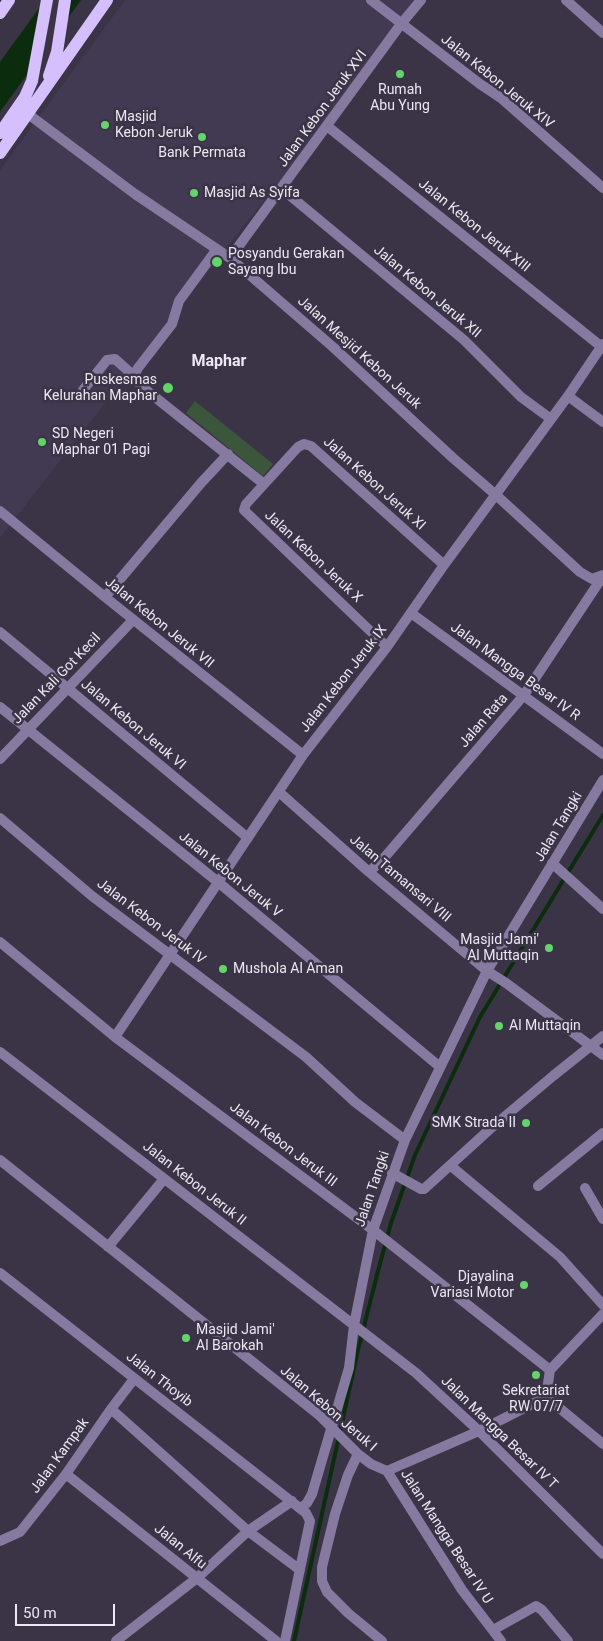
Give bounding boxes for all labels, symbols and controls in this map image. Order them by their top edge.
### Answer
street label: Jalan Kebon Jeruk XIV [437,31,557,133]
street label: Jalan Kebon Jeruk XVI [275,47,371,171]
marker: Rumah Abu Yung [394,68,406,80]
place label: Rumah Abu Yung [370,82,430,114]
place label: Masjid Kebon Jeruk [115,109,193,142]
marker: Masjid Kebon Jeruk [99,119,111,131]
marker: Bank Permata [196,131,208,143]
place label: Bank Permata [158,145,246,161]
street label: Jalan Kebon Jeruk XIII [415,176,533,276]
place label: Masjid As Syifa [204,185,300,201]
marker: Masjid As Syifa [188,187,200,199]
street label: Jalan Kebon Jeruk XII [370,242,484,342]
place label: Posyandu Gerakan Sayang Ibu [228,246,344,278]
marker: Posyandu Gerakan Sayang Ibu [210,255,224,269]
street label: Jalan Mesjid Kebon Jeruk [294,293,424,413]
district label: Maphar [192,352,246,372]
place label: Puskesmas Kelurahan Maphar [43,372,157,404]
marker: Puskesmas Kelurahan Maphar [161,381,175,395]
place label: SD Negeri Maphar 01 Pagi [52,426,150,458]
street label: Jalan Kebon Jeruk XI [320,434,428,534]
marker: SD Negeri Maphar 01 Pagi [36,436,48,448]
street label: Jalan Kebon Jeruk X [261,507,365,607]
street label: Jalan Kebon Jeruk VII [101,574,217,672]
street label: Jalan Mangga Besar IV R [447,619,583,725]
street label: Jalan Kebon Jeruk IX [297,622,391,736]
street label: Jalan Kali Got Kecil [9,630,105,728]
street label: Jalan Kebon Jeruk VI [77,676,189,774]
street label: Jalan Rata [456,691,512,751]
street label: Jalan Tangki [531,789,587,865]
street label: Jalan Kebon Jeruk V [175,828,285,922]
street label: Jalan Tamansari VIII [346,832,454,926]
street label: Jalan Kebon Jeruk IV [93,876,209,968]
place label: Masjid Jami' Al Muttaqin [460,932,539,964]
marker: Masjid Jami' Al Muttaqin [543,942,555,954]
place label: Mushola Al Aman [233,961,343,977]
marker: Mushola Al Aman [217,963,229,975]
place label: Al Muttaqin [509,1018,581,1034]
marker: Al Muttaqin [493,1020,505,1032]
street label: Jalan Kebon Jeruk III [226,1099,340,1191]
place label: SMK Strada II [432,1115,516,1131]
marker: SMK Strada II [520,1117,532,1129]
street label: Jalan Kebon Jeruk II [139,1138,249,1230]
street label: Jalan Tangki [352,1149,394,1229]
place label: Djayalina Variasi Motor [431,1269,514,1302]
marker: Djayalina Variasi Motor [518,1279,530,1291]
place label: Masjid Jami' Al Barokah [196,1322,275,1354]
marker: Masjid Jami' Al Barokah [180,1332,192,1344]
street label: Jalan Thoyib [123,1349,195,1411]
street label: Jalan Kebon Jeruk I [276,1362,380,1456]
marker: Sekretariat RW 07/7 [530,1369,542,1381]
street label: Jalan Mangga Besar IV T [437,1373,561,1493]
place label: Sekretariat RW 07/7 [502,1383,570,1415]
street label: Jalan Kampak [27,1415,93,1497]
street label: Jalan Mangga Besar IV U [396,1467,496,1607]
street label: Jalan Alfu [150,1521,210,1573]
scale bar [18,1594,118,1626]
text: 50 m [23,1604,57,1622]

